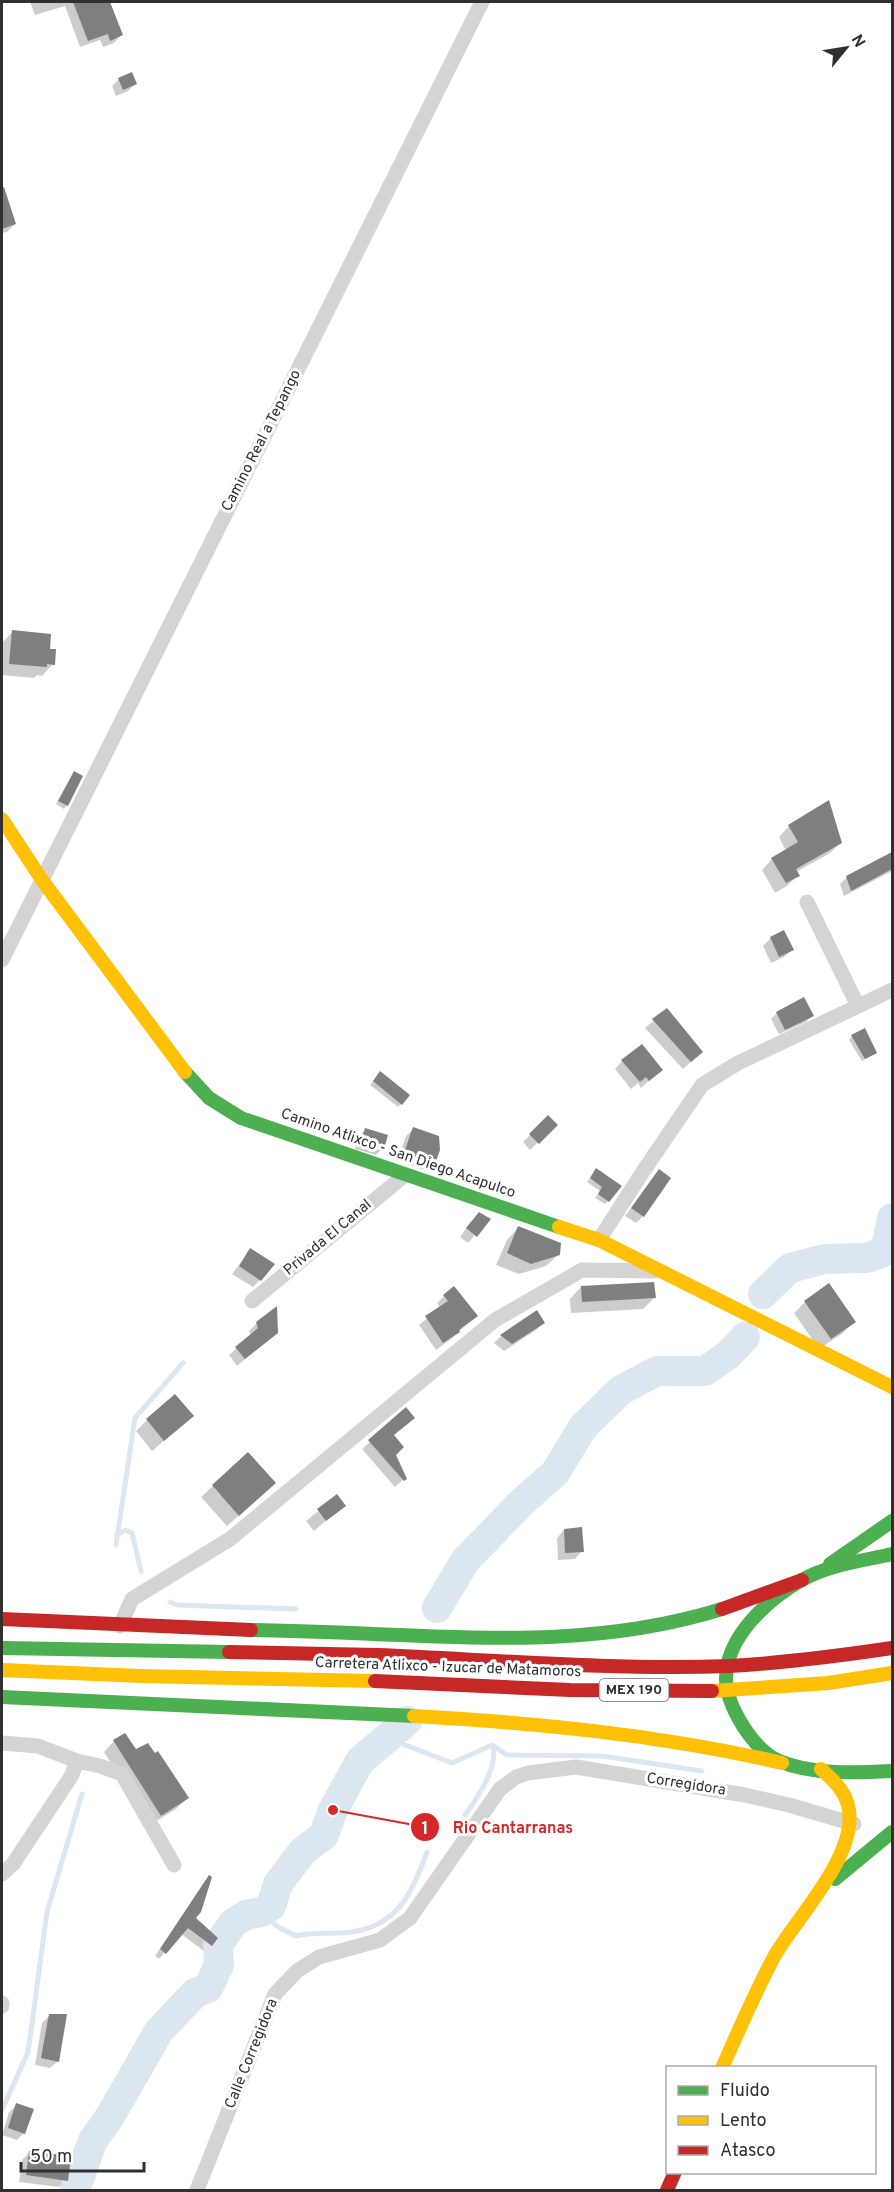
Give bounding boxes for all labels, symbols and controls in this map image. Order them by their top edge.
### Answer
north arrow [816,18,876,78]
text: N [846,32,869,51]
street label: Camino Real a Tepango [218,367,306,515]
street label: Camino Atlixco - San Diego Acapulco [278,1105,518,1203]
street label: Privada El Canal [280,1196,376,1280]
street label: Carretera Atlixco - Izucar de Matamoros [315,1654,581,1682]
road number: MEX 190 [600,1679,668,1701]
street label: Corregidora [645,1769,727,1801]
callout: Rio Cantarranas [410,1810,585,1844]
text: 1 [421,1818,429,1841]
text: Rio Cantarranas [453,1819,573,1839]
street label: Calle Corregidora [221,1996,283,2112]
legend [666,2066,876,2174]
text: Fluido [720,2080,770,2103]
text: Lento [720,2110,766,2133]
scale bar [21,2135,144,2173]
text: Atasco [720,2140,776,2163]
text: 50 m [30,2146,72,2169]

